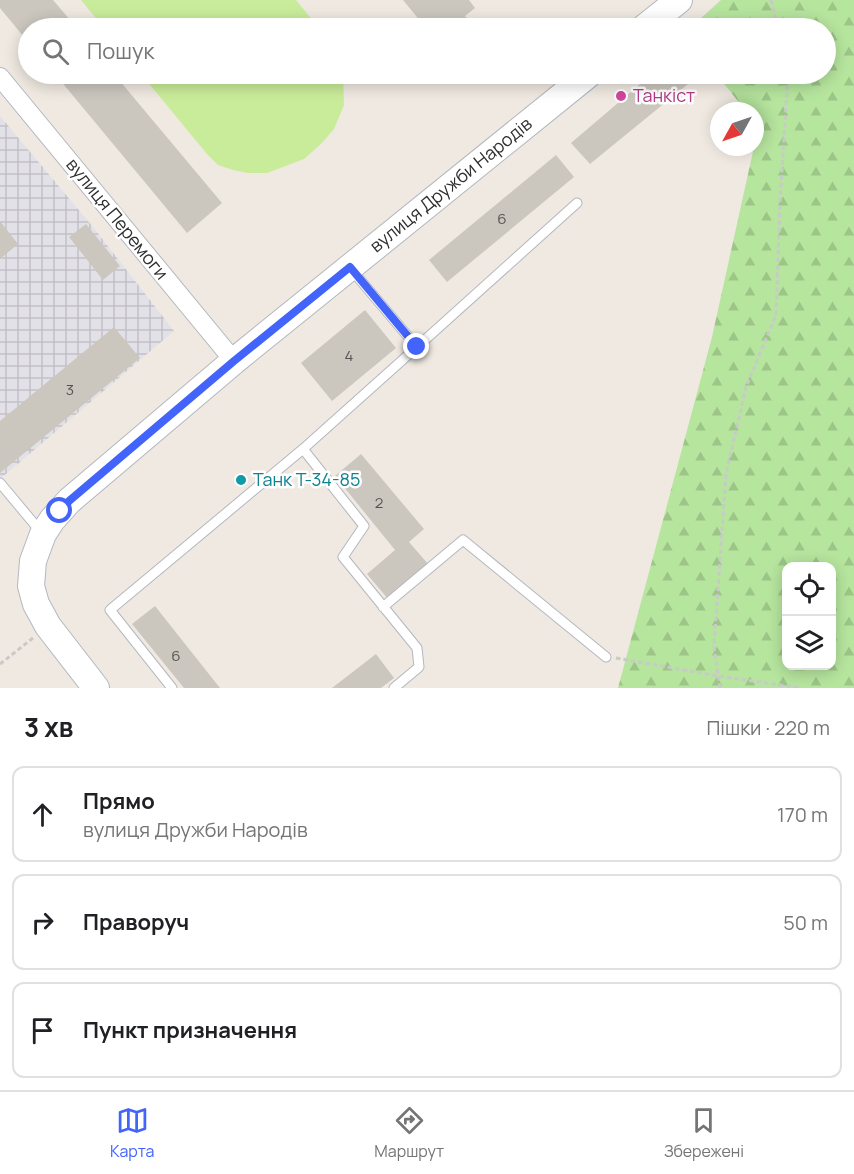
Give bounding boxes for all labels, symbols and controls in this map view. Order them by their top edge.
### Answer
search box [18,18,836,84]
icon: search [39,35,72,68]
text: Пошук [87,36,154,66]
place label: Танкіст [633,83,695,107]
marker: Танкіст [614,89,628,103]
north arrow [710,102,764,156]
street label: вулиця Дружби Народів [364,111,537,257]
street label: вулиця Перемоги [61,153,174,284]
house number: 6 [497,208,507,229]
route end [403,333,429,359]
house number: 4 [345,345,354,366]
house number: 3 [66,379,74,400]
place label: Танк Т-34-85 [253,467,360,491]
marker: Танк Т-34-85 [234,473,248,487]
house number: 2 [375,492,383,513]
route start [46,497,72,523]
map controls [782,562,836,670]
button: locate [782,562,836,616]
button: layers [782,616,836,670]
house number: 6 [171,645,181,666]
text: 3 хв [24,709,73,745]
text: Пішки · 220 m [707,714,830,741]
text: Прямо [83,786,155,816]
icon: ahead [26,798,59,831]
text: 170 m [777,801,828,828]
text: вулиця Дружби Народів [83,816,308,843]
icon: right [26,906,59,939]
text: Праворуч [83,907,189,937]
text: 50 m [783,909,828,936]
icon: arrive [26,1014,59,1047]
text: Пункт призначення [83,1015,297,1045]
tab: Карта [110,1104,154,1162]
tab: Маршрут [374,1104,444,1162]
tab: Збережені [664,1104,744,1162]

